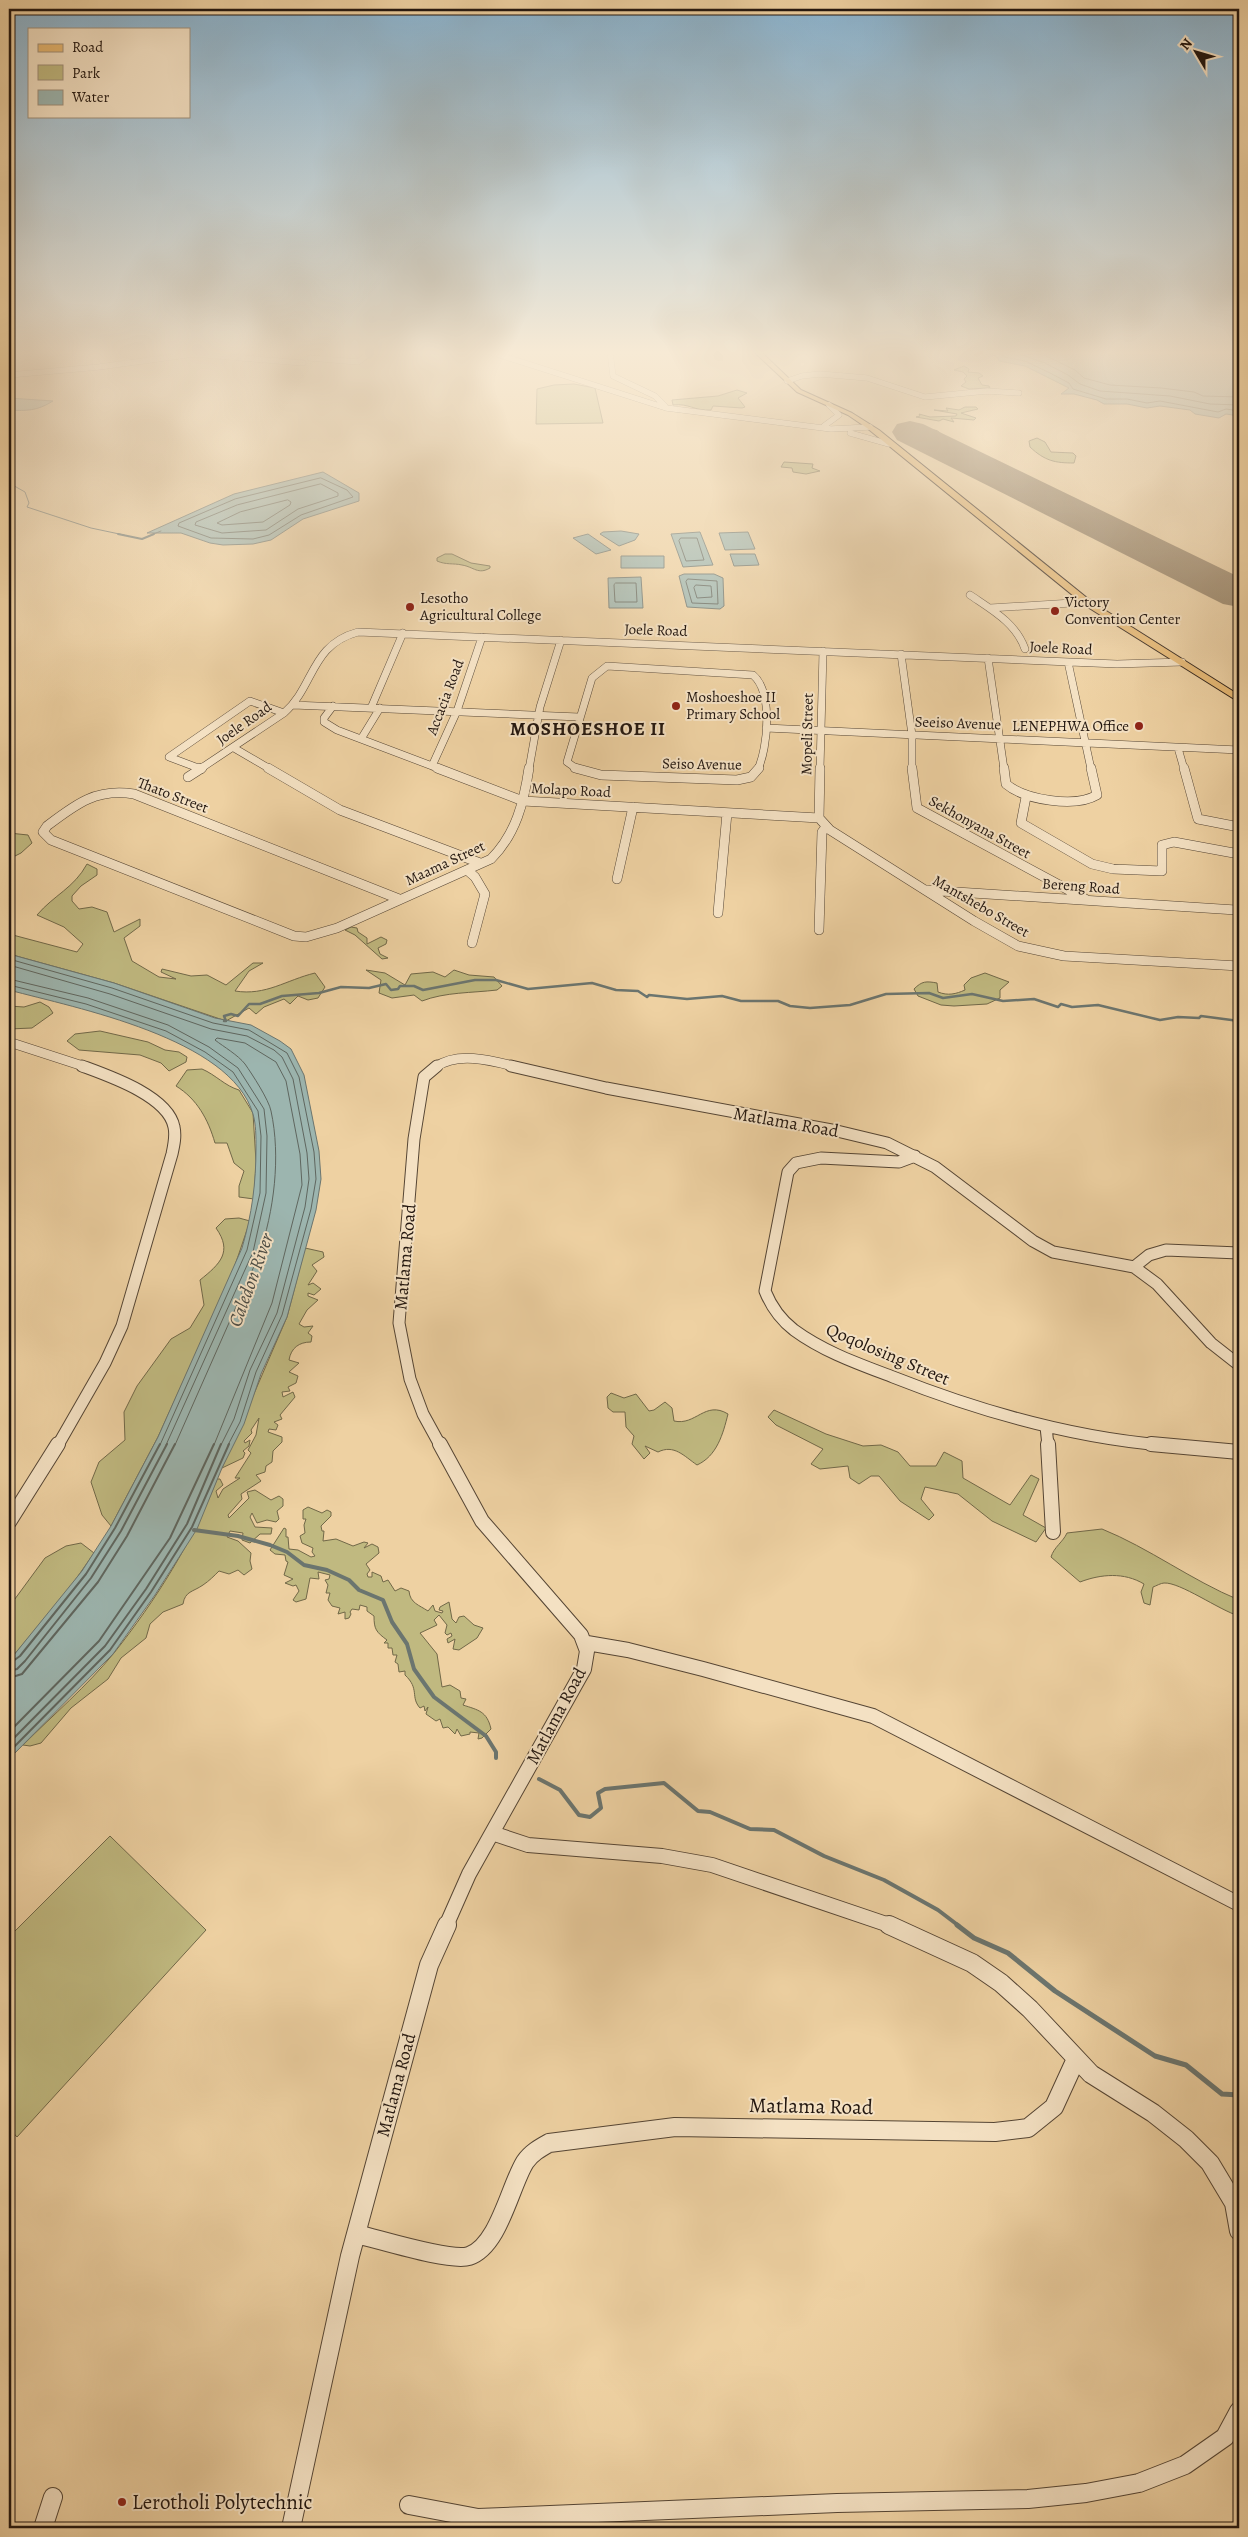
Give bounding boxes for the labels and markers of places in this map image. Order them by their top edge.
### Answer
place label: Lesotho Agricultural College [419,588,542,625]
place label: Victory Convention Center [1064,592,1180,629]
marker: Lesotho Agricultural College [404,601,416,613]
marker: Victory Convention Center [1049,605,1061,617]
place label: Moshoeshoe II Primary School [686,687,780,724]
marker: Moshoeshoe II Primary School [670,700,682,712]
place label: LENEPHWA Office [1012,716,1129,736]
marker: LENEPHWA Office [1133,720,1145,732]
place label: Lerotholi Polytechnic [132,2488,313,2516]
marker: Lerotholi Polytechnic [116,2496,128,2508]

